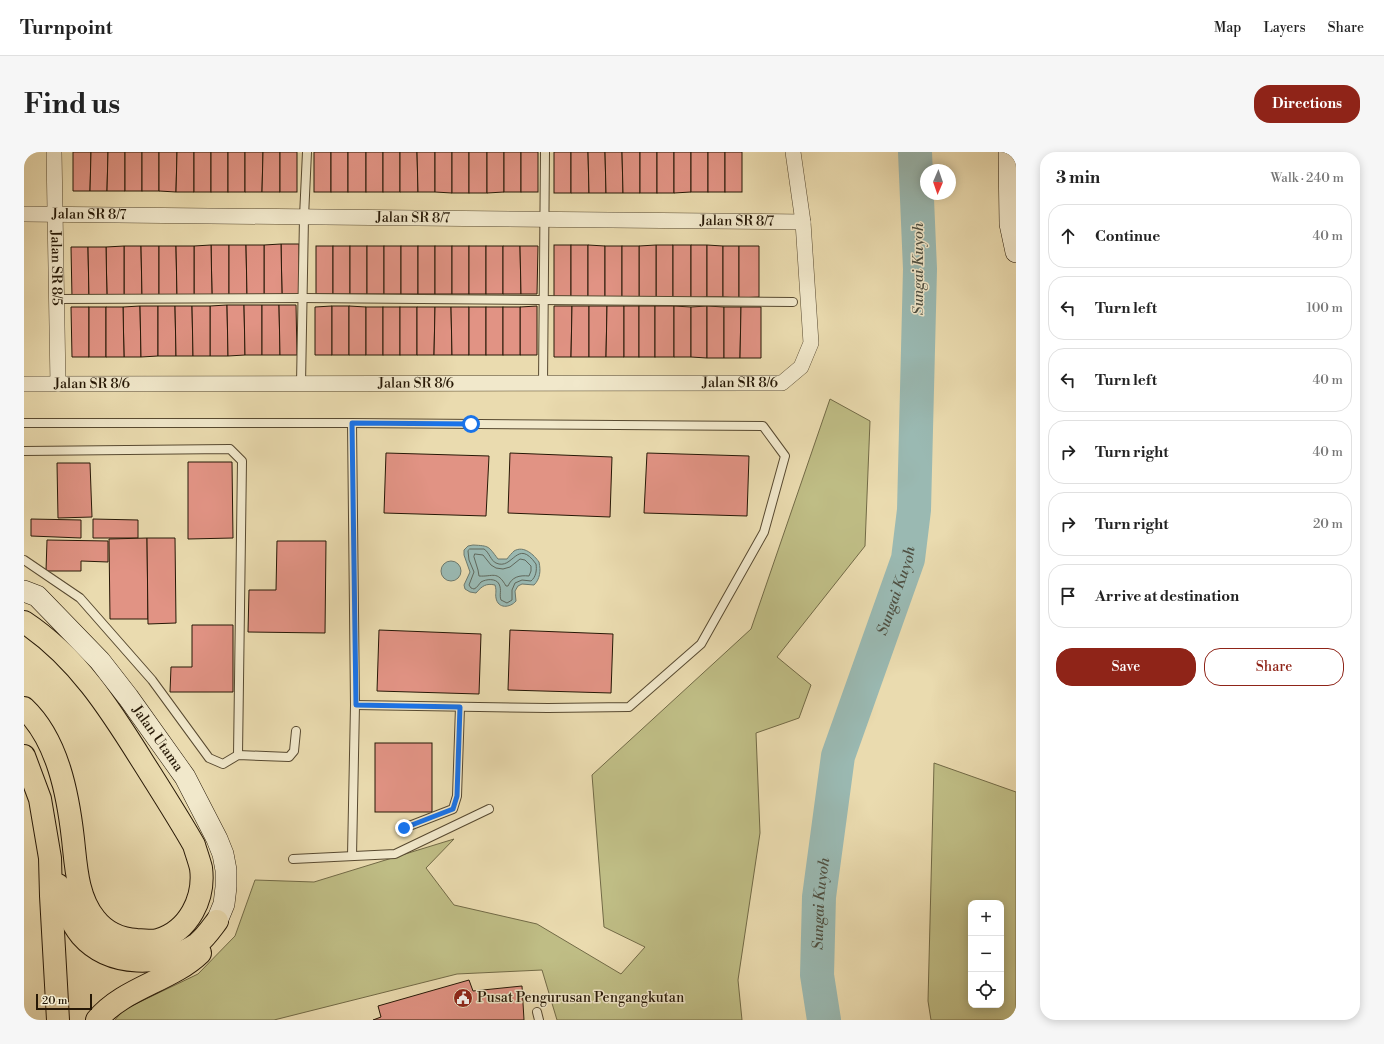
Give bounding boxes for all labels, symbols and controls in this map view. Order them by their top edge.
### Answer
text: Turnpoint [20,16,113,40]
text: Map [1214,19,1241,37]
text: Layers [1263,19,1306,37]
text: Share [1328,19,1364,37]
button: Directions [1254,85,1360,123]
text: Find us [24,87,120,122]
north arrow [920,164,956,200]
text: 3 min [1056,167,1100,189]
text: Walk · 240 m [1270,170,1344,186]
street label: Jalan SR 8/7 [51,205,126,224]
street label: Jalan SR 8/7 [375,209,450,227]
street label: Jalan SR 8/7 [699,212,774,231]
water label: Sungai Kuyoh [909,222,928,315]
icon: ahead [1057,225,1079,247]
text: Continue [1095,227,1160,246]
text: 40 m [1313,228,1343,244]
street label: Jalan SR 8/5 [46,229,66,306]
icon: left [1057,297,1079,319]
text: Turn left [1095,299,1157,318]
text: 100 m [1307,300,1343,316]
icon: left [1057,369,1079,391]
text: Turn left [1095,371,1157,390]
text: 40 m [1313,372,1343,388]
street label: Jalan SR 8/6 [377,374,454,393]
street label: Jalan SR 8/6 [701,374,778,392]
street label: Jalan SR 8/6 [53,375,130,393]
route start [462,415,480,433]
icon: right [1057,441,1079,463]
text: Turn right [1095,443,1169,462]
text: 40 m [1313,444,1343,460]
icon: right [1057,513,1079,535]
text: Turn right [1095,515,1169,534]
text: 20 m [1313,516,1343,532]
water label: Sungai Kuyoh [872,545,919,638]
icon: arrive [1057,585,1079,607]
text: Arrive at destination [1095,587,1239,606]
button: Save [1056,648,1196,686]
button: Share [1204,648,1344,686]
street label: Jalan Utama [127,701,188,776]
route end [395,819,413,837]
water label: Sungai Kuyoh [808,856,834,950]
map controls [968,900,1004,1008]
button: + [968,900,1004,936]
button: − [968,936,1004,972]
button: locate [968,972,1004,1008]
public building icon: Pusat Pengurusan Pengangkutan [452,987,474,1009]
place label: Pusat Pengurusan Pengangkutan [477,989,685,1007]
scale bar [36,992,92,1011]
text: 20 m [42,994,67,1008]

